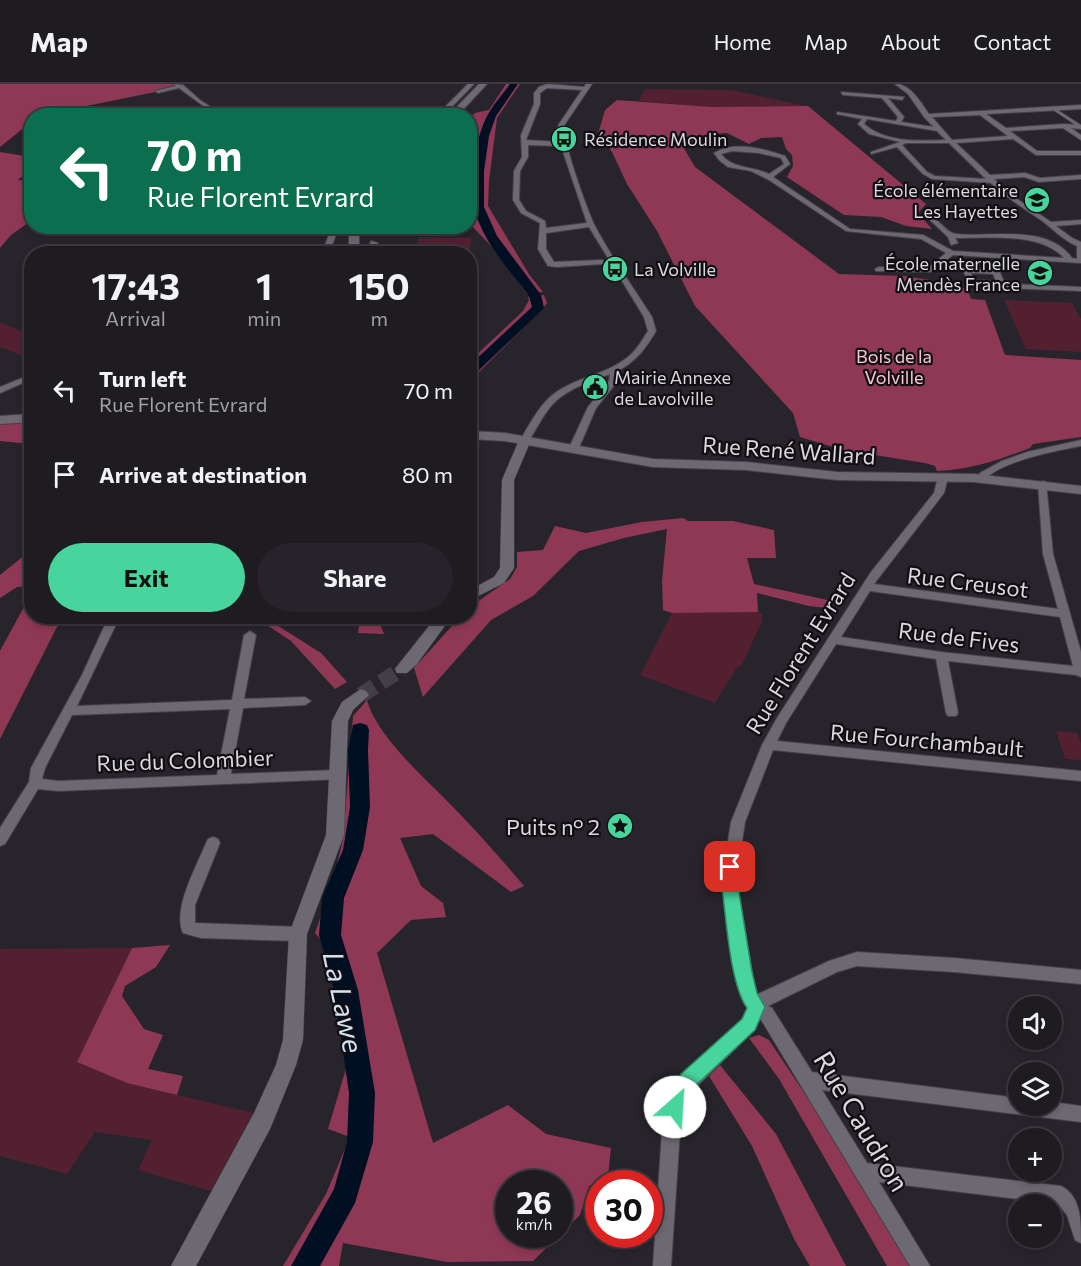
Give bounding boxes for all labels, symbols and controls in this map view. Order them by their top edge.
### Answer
text: Map [30,24,88,58]
text: Home [714,29,771,54]
text: Map [804,29,848,54]
text: About [881,29,940,54]
text: Contact [973,29,1051,54]
bus stop icon: Résidence Moulin [549,124,579,154]
text: 70 m [147,128,242,180]
place label: Résidence Moulin [584,128,727,150]
icon: left [48,132,126,210]
place label: École élémentaire Les Hayettes [873,179,1018,222]
text: Rue Florent Evrard [147,180,374,213]
school or university icon: École élémentaire Les Hayettes [1022,185,1052,215]
place label: École maternelle Mendès France [885,252,1020,295]
bus stop icon: La Volville [600,254,630,284]
place label: La Volville [634,258,716,280]
school or university icon: École maternelle Mendès France [1025,258,1055,288]
text: 17:43 [91,263,180,307]
text: 1 [256,263,272,307]
text: 150 [349,263,410,307]
text: Arrival [105,306,166,330]
text: min [247,306,281,330]
text: m [370,306,388,330]
park label: Bois de la Volville [856,345,932,388]
text: Turn left [99,365,186,392]
place label: Mairie Annexe de Lavolville [614,366,731,409]
public building icon: Mairie Annexe de Lavolville [580,372,610,402]
icon: left [48,374,81,407]
text: 70 m [404,377,453,404]
text: Rue Florent Evrard [99,392,267,416]
street label: Rue René Wallard [702,430,876,470]
icon: arrive [48,458,81,491]
text: Arrive at destination [99,461,307,488]
text: 80 m [402,461,453,488]
button: Exit [48,543,245,612]
button: Share [257,543,453,612]
street label: Rue Creusot [906,561,1030,603]
street label: Rue Florent Evrard [740,567,860,739]
street label: Rue de Fives [897,616,1021,658]
street label: Rue Fourchambault [829,718,1025,762]
street label: Rue du Colombier [96,743,274,777]
place icon: Puits n° 2 [605,811,635,841]
place label: Puits n° 2 [506,813,600,840]
pin [704,841,755,892]
icon: arrive [713,850,746,883]
water label: La Lawe [317,948,371,1056]
map controls [1008,996,1062,1248]
button: sound [1008,996,1062,1050]
street label: Rue Caudron [807,1045,917,1197]
button: layers [1008,1062,1062,1116]
position arrow [643,1075,707,1139]
button: + [1008,1128,1062,1182]
speed limit sign: 30 [585,1170,663,1248]
text: 26 [516,1183,552,1220]
button: − [1008,1194,1062,1248]
text: km/h [516,1215,552,1233]

